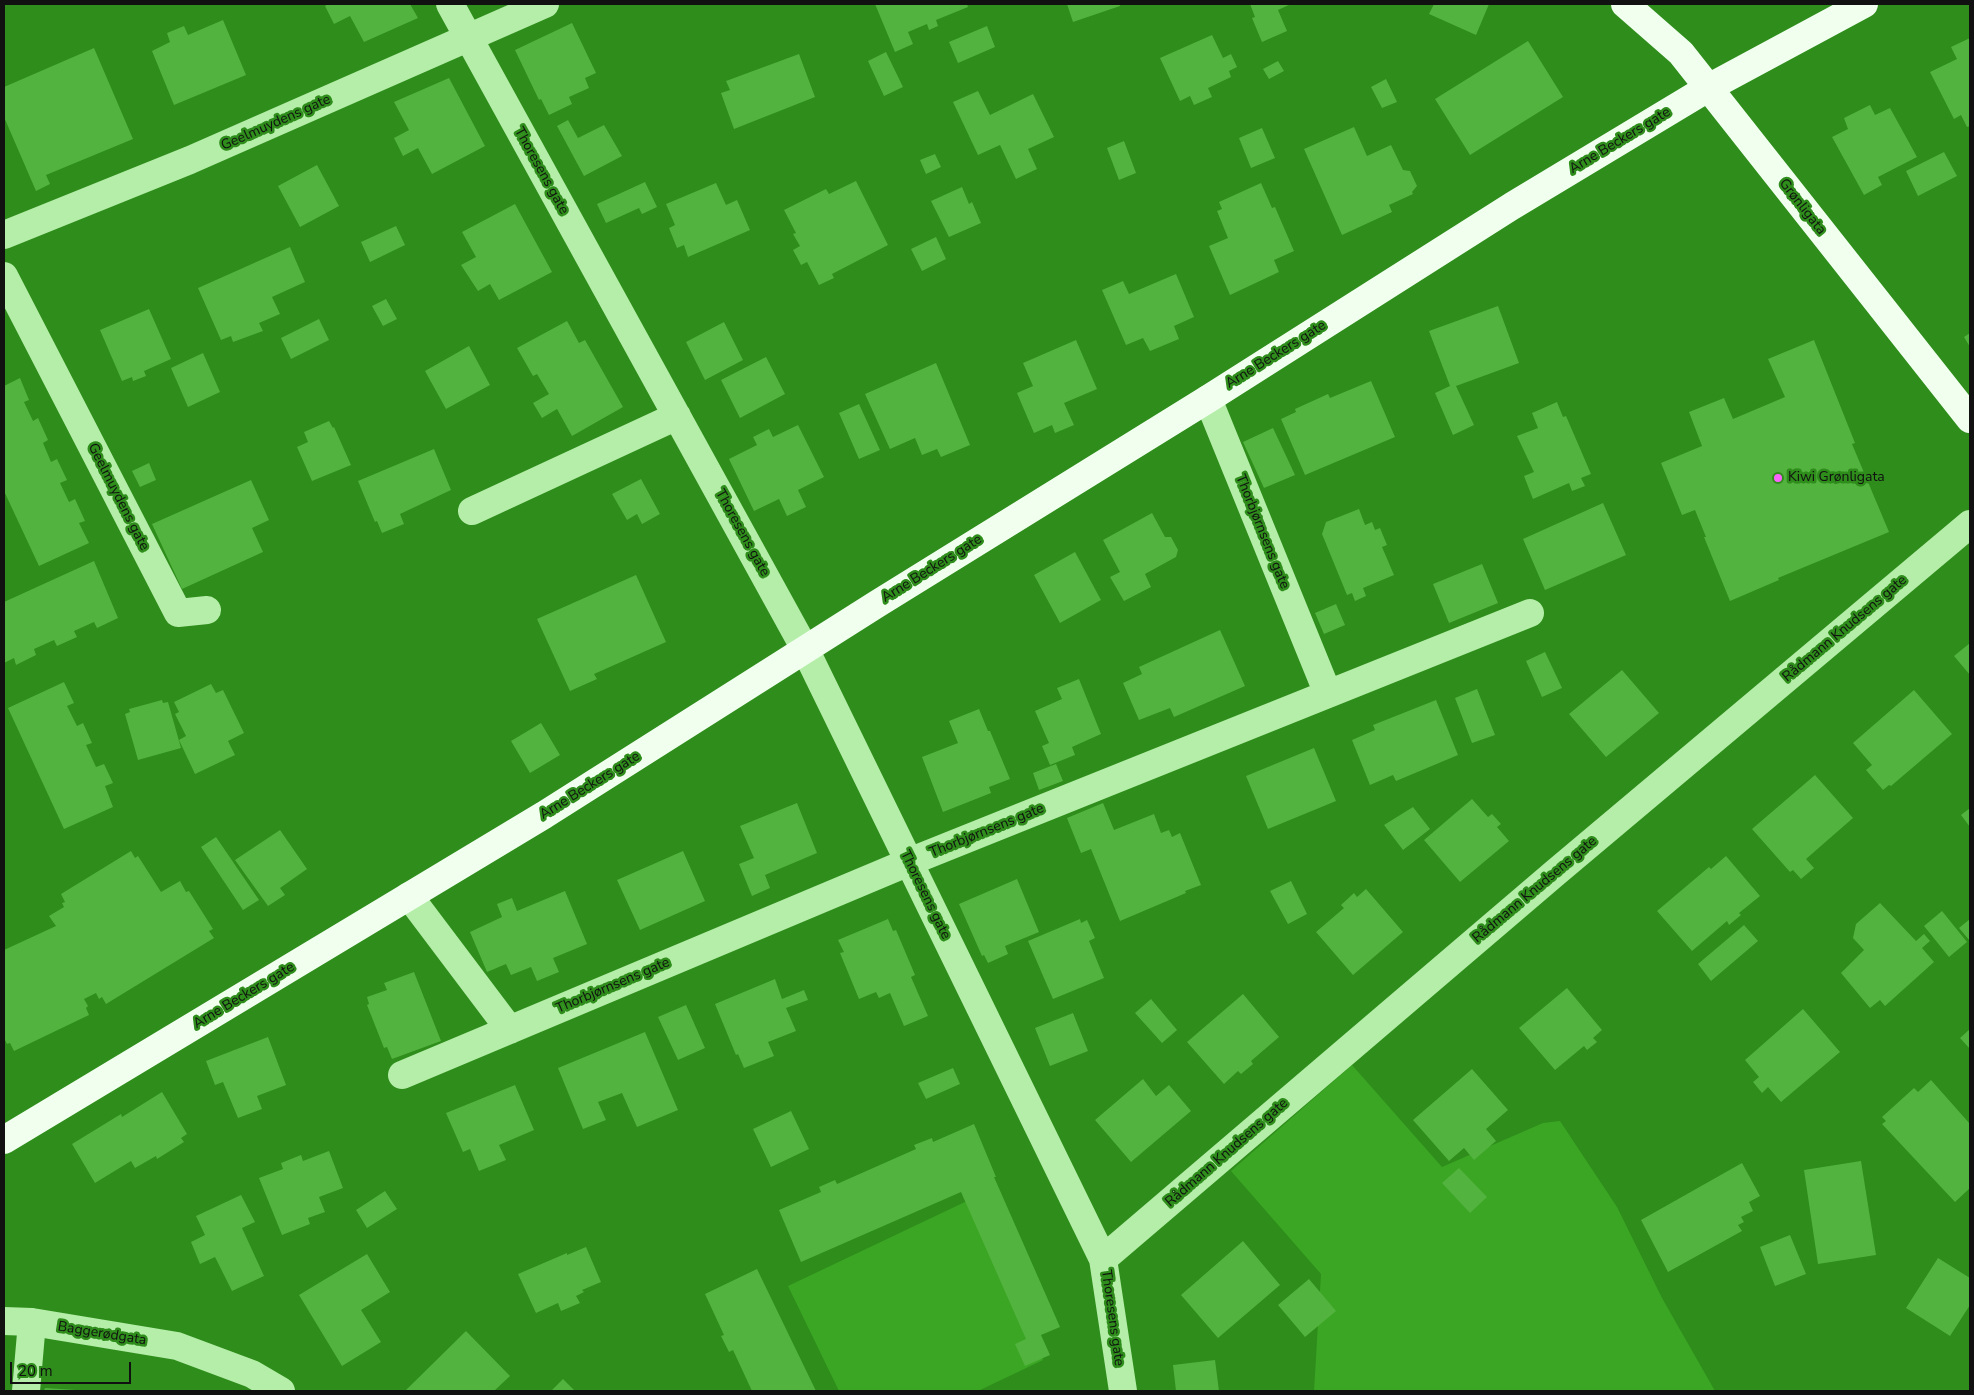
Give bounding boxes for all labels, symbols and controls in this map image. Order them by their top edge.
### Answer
street label: Geelmuydens gate [219,91,333,155]
street label: Arne Beckers gate [1566,104,1674,178]
street label: Thoresens gate [510,125,572,217]
street label: Grønligata [1775,176,1829,238]
street label: Arne Beckers gate [1223,317,1329,393]
street label: Geelmuydens gate [84,441,152,553]
place label: Kiwi Grønligata [1788,470,1885,486]
street label: Thorbjørnsens gate [1231,472,1293,592]
marker: Kiwi Grønligata [1772,472,1784,484]
street label: Thoresens gate [711,487,773,579]
street label: Arne Beckers gate [879,531,985,607]
street label: Rådmann Knudsens gate [1779,572,1911,686]
street label: Arne Beckers gate [537,748,643,824]
street label: Thorbjørnsens gate [927,800,1047,862]
street label: Rådmann Knudsens gate [1469,833,1601,947]
street label: Thoresens gate [896,848,954,942]
street label: Thorbjørnsens gate [554,954,672,1018]
street label: Arne Beckers gate [190,959,298,1033]
street label: Rådmann Knudsens gate [1162,1095,1292,1211]
street label: Thoresens gate [1097,1269,1127,1367]
street label: Baggerødgata [56,1319,148,1349]
scale bar [12,1352,134,1384]
text: 20 m [18,1361,53,1381]

